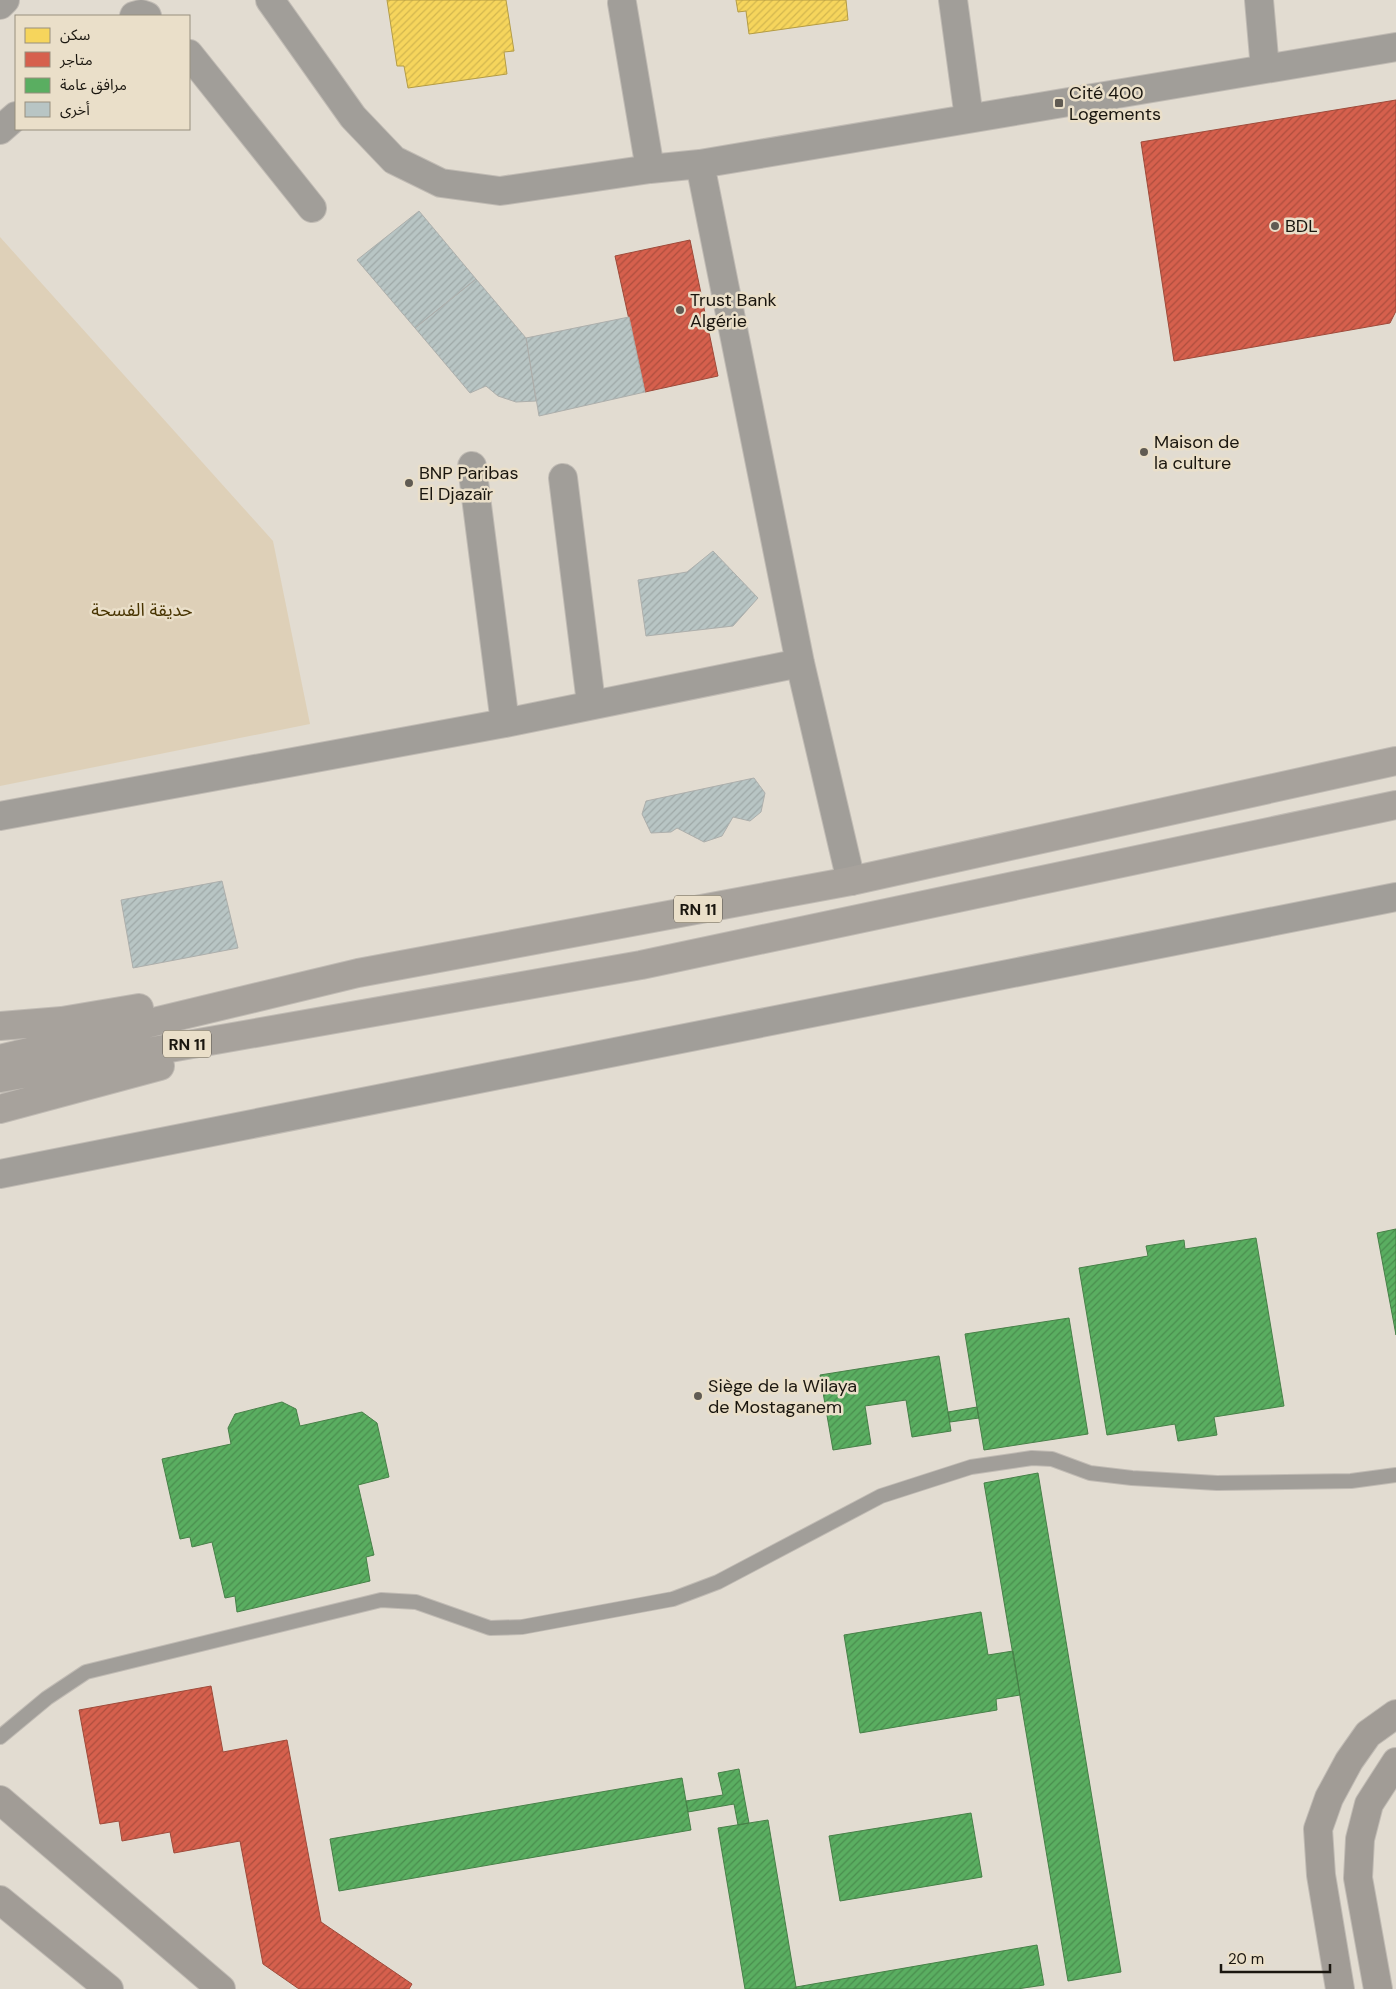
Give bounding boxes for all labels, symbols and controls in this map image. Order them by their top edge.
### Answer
legend [15,15,190,130]
text: سكن [60,25,91,45]
text: متاجر [59,50,93,70]
text: مرافق عامة [60,75,127,95]
place label: Cité 400 Logements [1069,81,1161,126]
marker: Cité 400 Logements [1053,97,1065,109]
text: أخرى [60,100,90,120]
place label: BDL [1285,214,1318,238]
marker: BDL [1269,220,1281,232]
place label: Trust Bank Algérie [690,288,777,333]
marker: Trust Bank Algérie [674,304,686,316]
place label: Maison de la culture [1154,430,1240,475]
marker: Maison de la culture [1138,446,1150,458]
place label: BNP Paribas El Djazaïr [419,461,518,506]
marker: BNP Paribas El Djazaïr [403,477,415,489]
park label: حديقة الفسحة [91,598,193,622]
road number: RN 11 [674,896,722,922]
road number: RN 11 [163,1030,211,1058]
place label: Siège de la Wilaya de Mostaganem [708,1374,857,1419]
marker: Siège de la Wilaya de Mostaganem [692,1390,704,1402]
scale bar [1221,1942,1330,1974]
text: 20 m [1228,1949,1264,1969]

